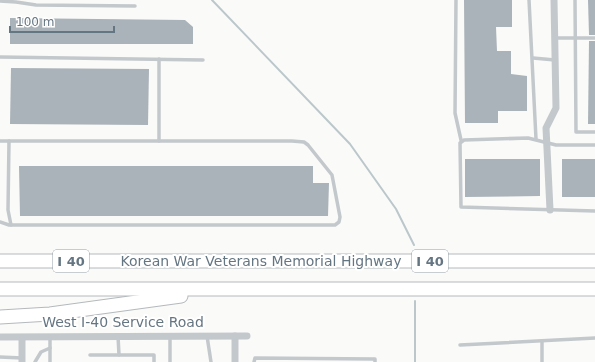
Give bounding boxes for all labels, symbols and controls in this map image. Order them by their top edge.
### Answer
scale bar [10,8,114,34]
text: 100 m [16,15,54,29]
road number: I 40 [53,250,89,272]
road number: I 40 [412,250,448,272]
street label: Korean War Veterans Memorial Highway [121,253,401,269]
street label: West I-40 Service Road [42,314,204,330]

